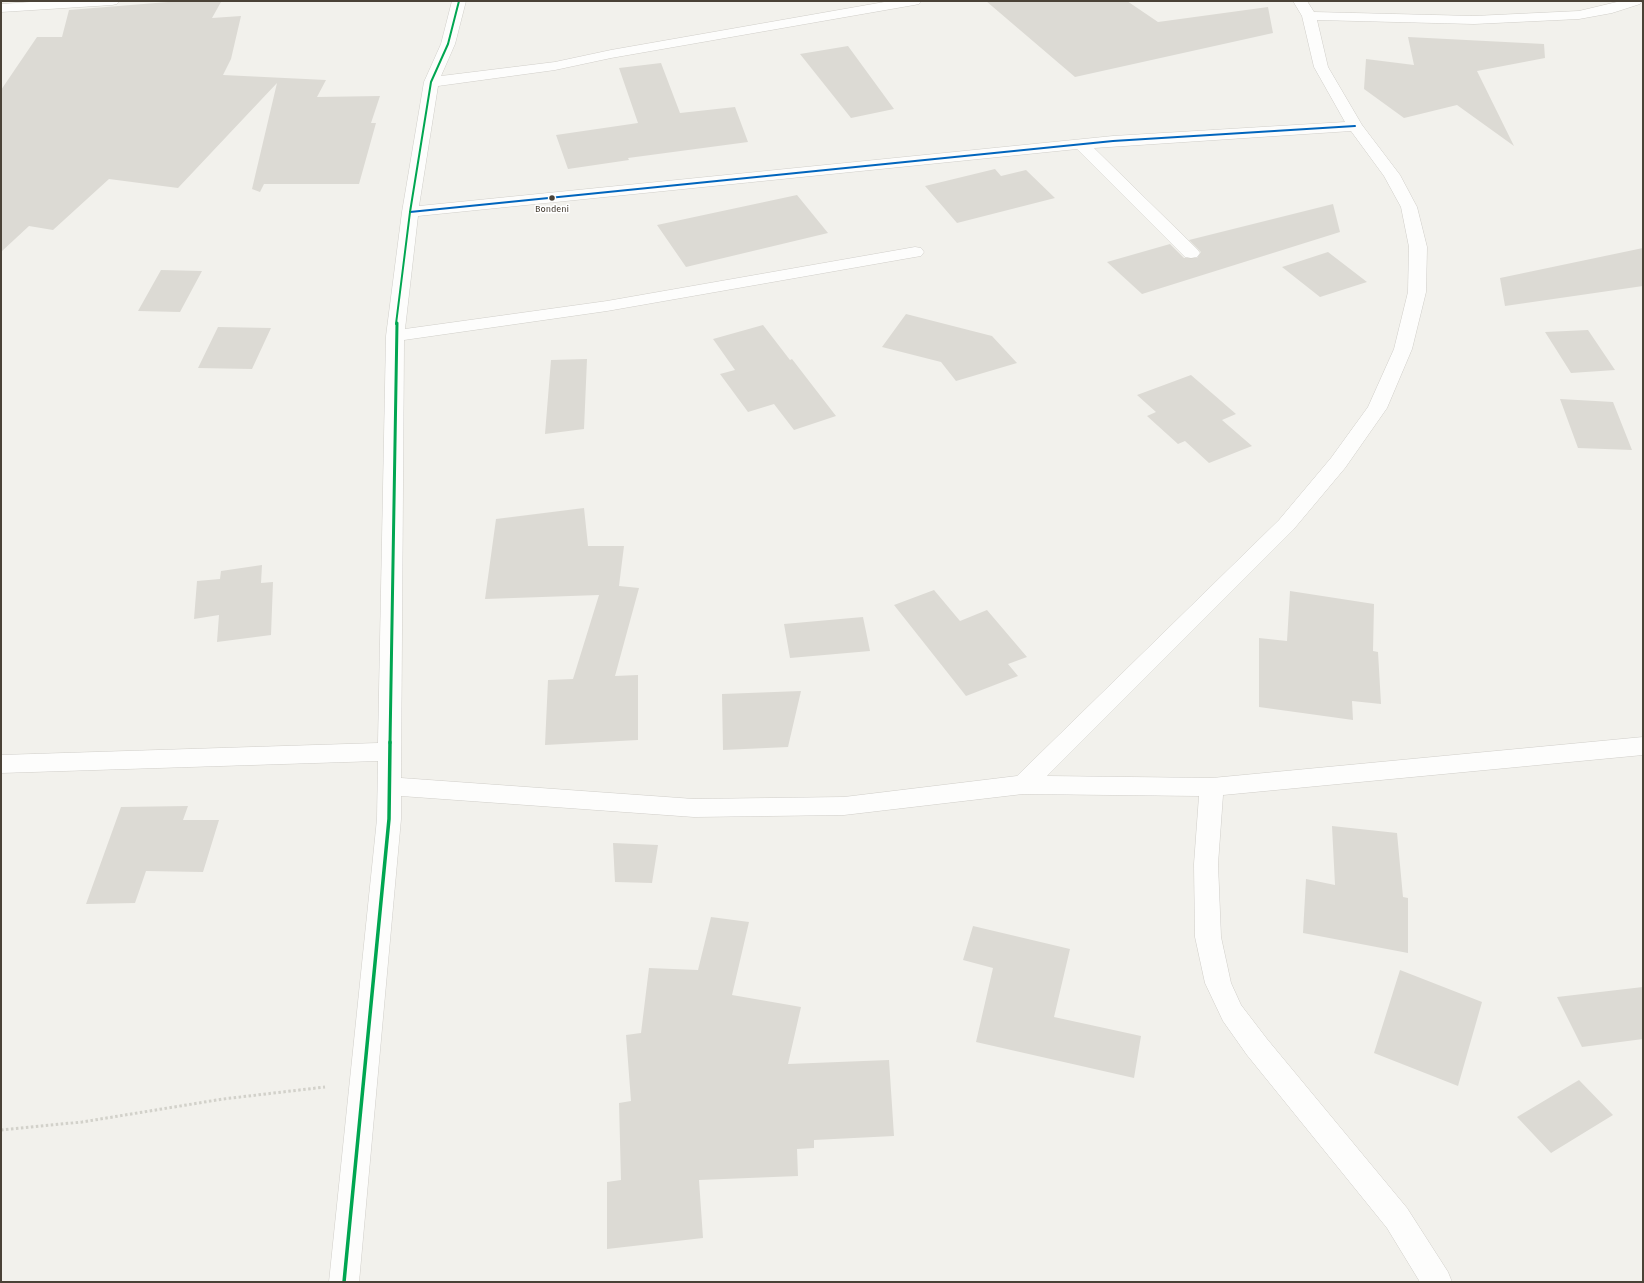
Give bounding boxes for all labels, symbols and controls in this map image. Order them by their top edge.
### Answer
marker: Bondeni [547,193,557,203]
place label: Bondeni [535,204,569,214]

